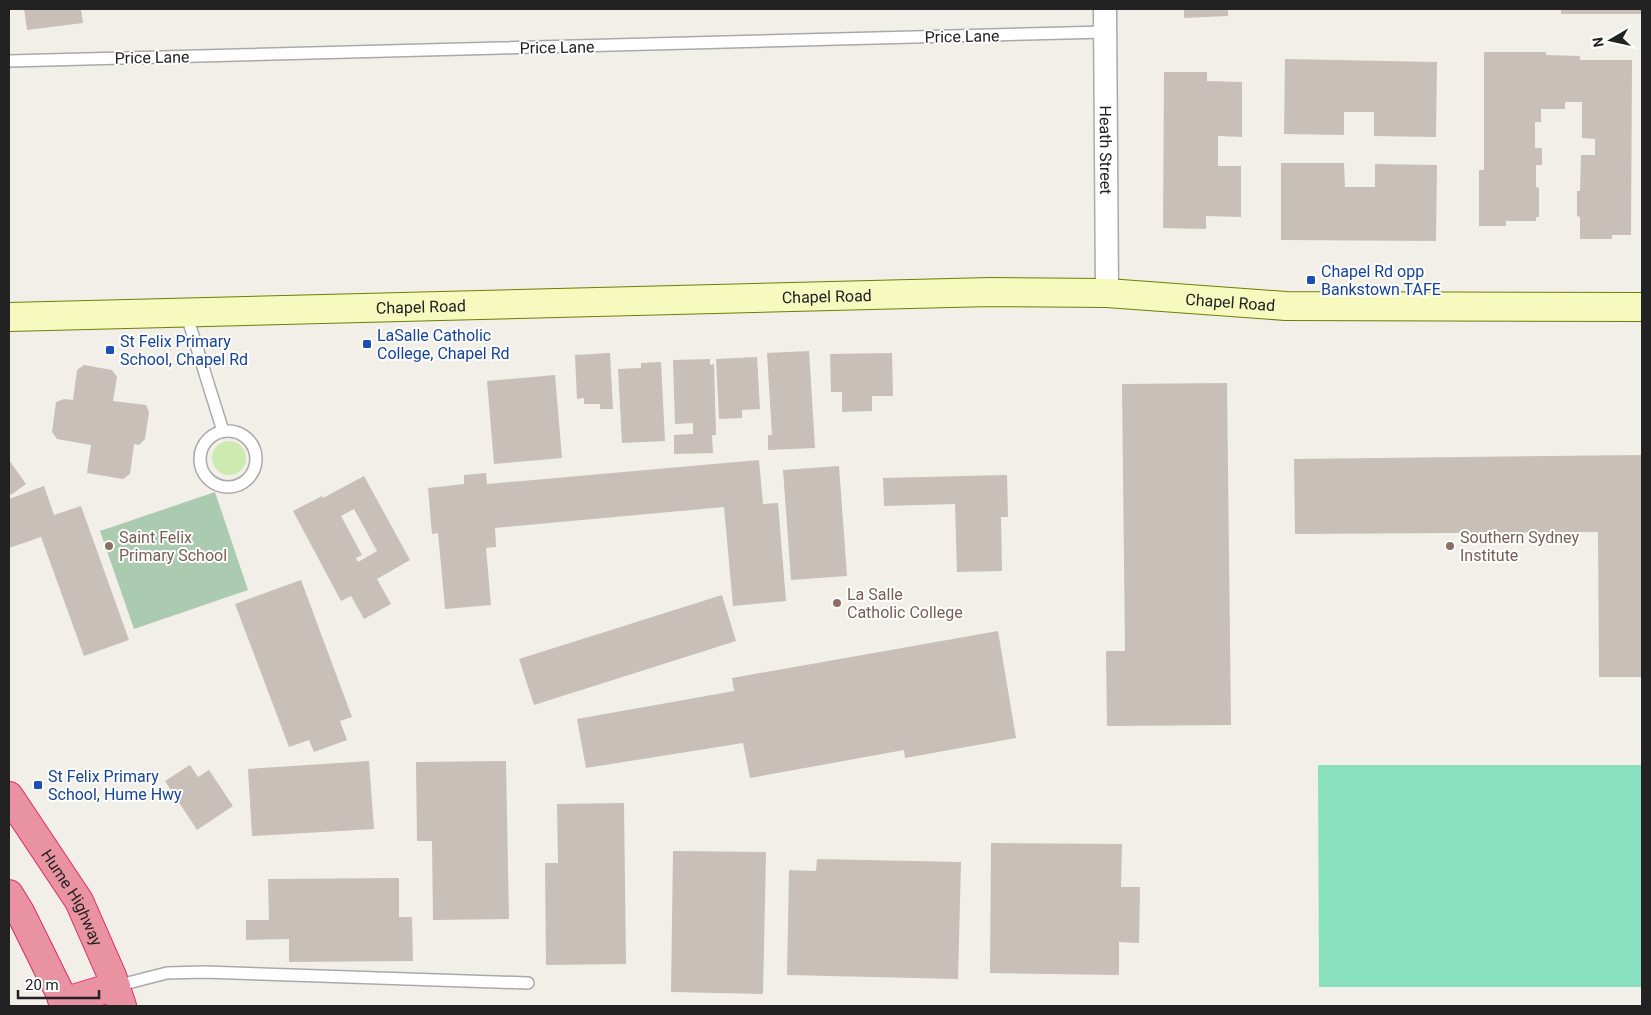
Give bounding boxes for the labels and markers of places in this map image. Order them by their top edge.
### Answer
place label: Chapel Rd opp Bankstown TAFE [1321,262,1441,299]
marker: Chapel Rd opp Bankstown TAFE [1305,274,1317,286]
place label: LaSalle Catholic College, Chapel Rd [377,326,510,363]
place label: St Felix Primary School, Chapel Rd [120,332,248,369]
marker: LaSalle Catholic College, Chapel Rd [361,338,373,350]
marker: St Felix Primary School, Chapel Rd [104,344,116,356]
place label: Saint Felix Primary School [119,528,227,565]
place label: Southern Sydney Institute [1460,528,1579,565]
marker: Saint Felix Primary School [103,540,115,552]
marker: Southern Sydney Institute [1444,540,1456,552]
place label: La Salle Catholic College [847,585,963,622]
marker: La Salle Catholic College [831,597,843,609]
place label: St Felix Primary School, Hume Hwy [48,767,182,804]
marker: St Felix Primary School, Hume Hwy [32,779,44,791]

